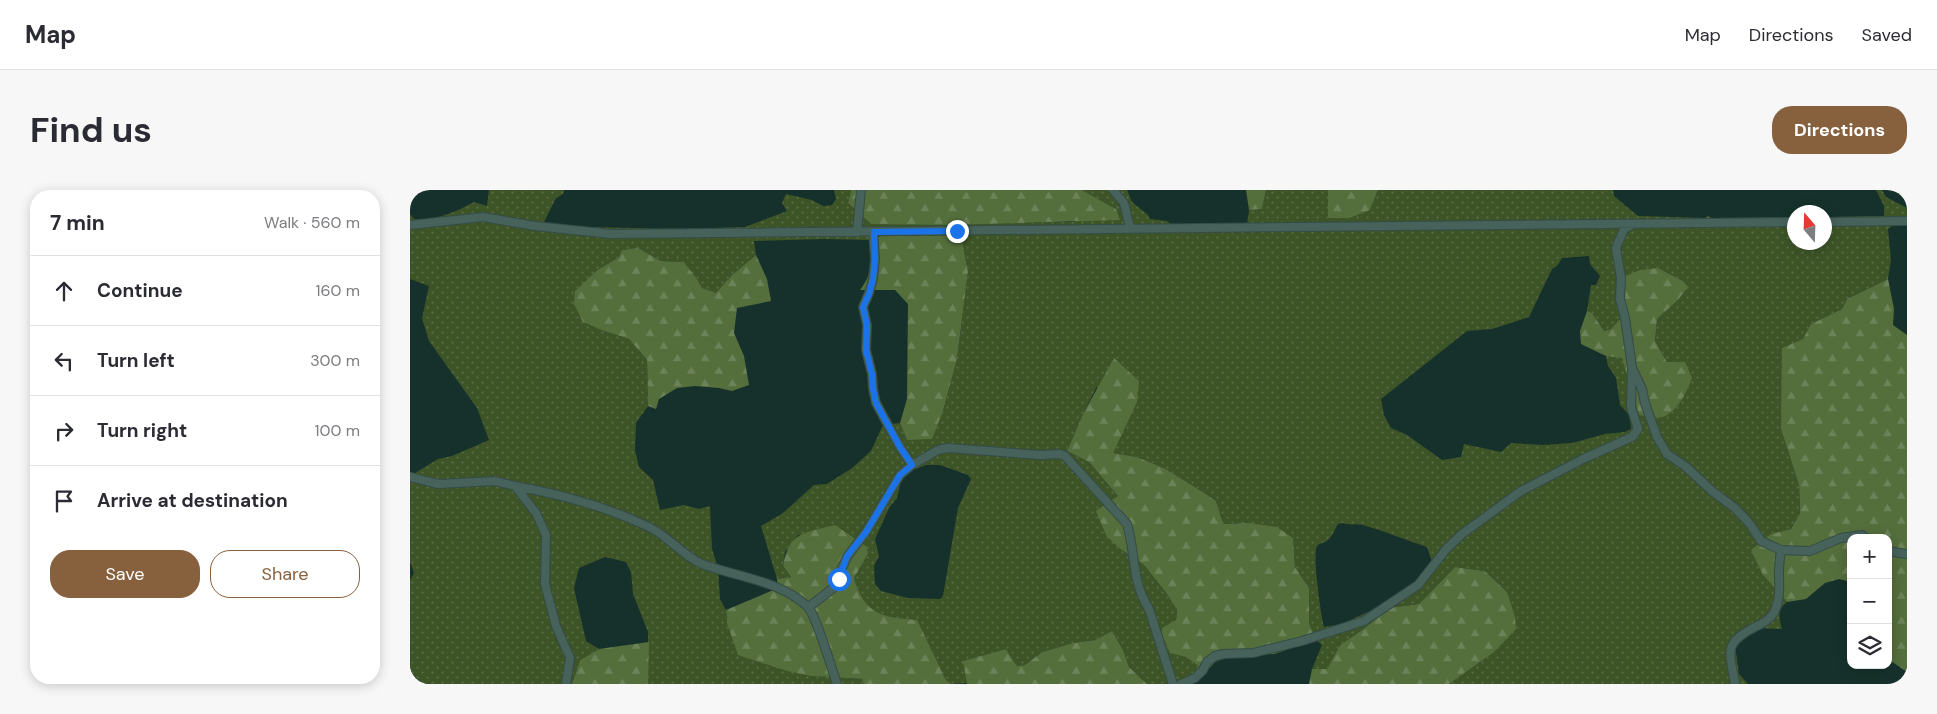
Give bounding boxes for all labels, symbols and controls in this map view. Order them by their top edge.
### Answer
text: Map [25,19,76,50]
text: Map [1685,23,1721,47]
text: Directions [1749,23,1834,47]
text: Saved [1862,23,1912,47]
button: Directions [1772,106,1907,154]
text: Find us [30,107,152,153]
north arrow [1787,205,1832,250]
text: 7 min [50,209,105,237]
text: Walk · 560 m [264,212,360,233]
route end [946,220,969,243]
icon: ahead [50,277,78,305]
text: Continue [97,278,183,303]
text: 160 m [316,280,360,301]
icon: left [50,347,78,375]
text: Turn left [97,348,175,373]
text: 300 m [310,350,360,371]
icon: right [50,417,78,445]
text: Turn right [97,418,187,443]
text: 100 m [315,420,360,441]
icon: arrive [50,487,78,515]
text: Arrive at destination [97,488,288,513]
map controls [1847,534,1892,669]
button: + [1847,534,1892,579]
button: Save [50,550,200,598]
button: Share [210,550,360,598]
route start [828,568,851,591]
button: − [1847,579,1892,624]
button: layers [1847,624,1892,669]

